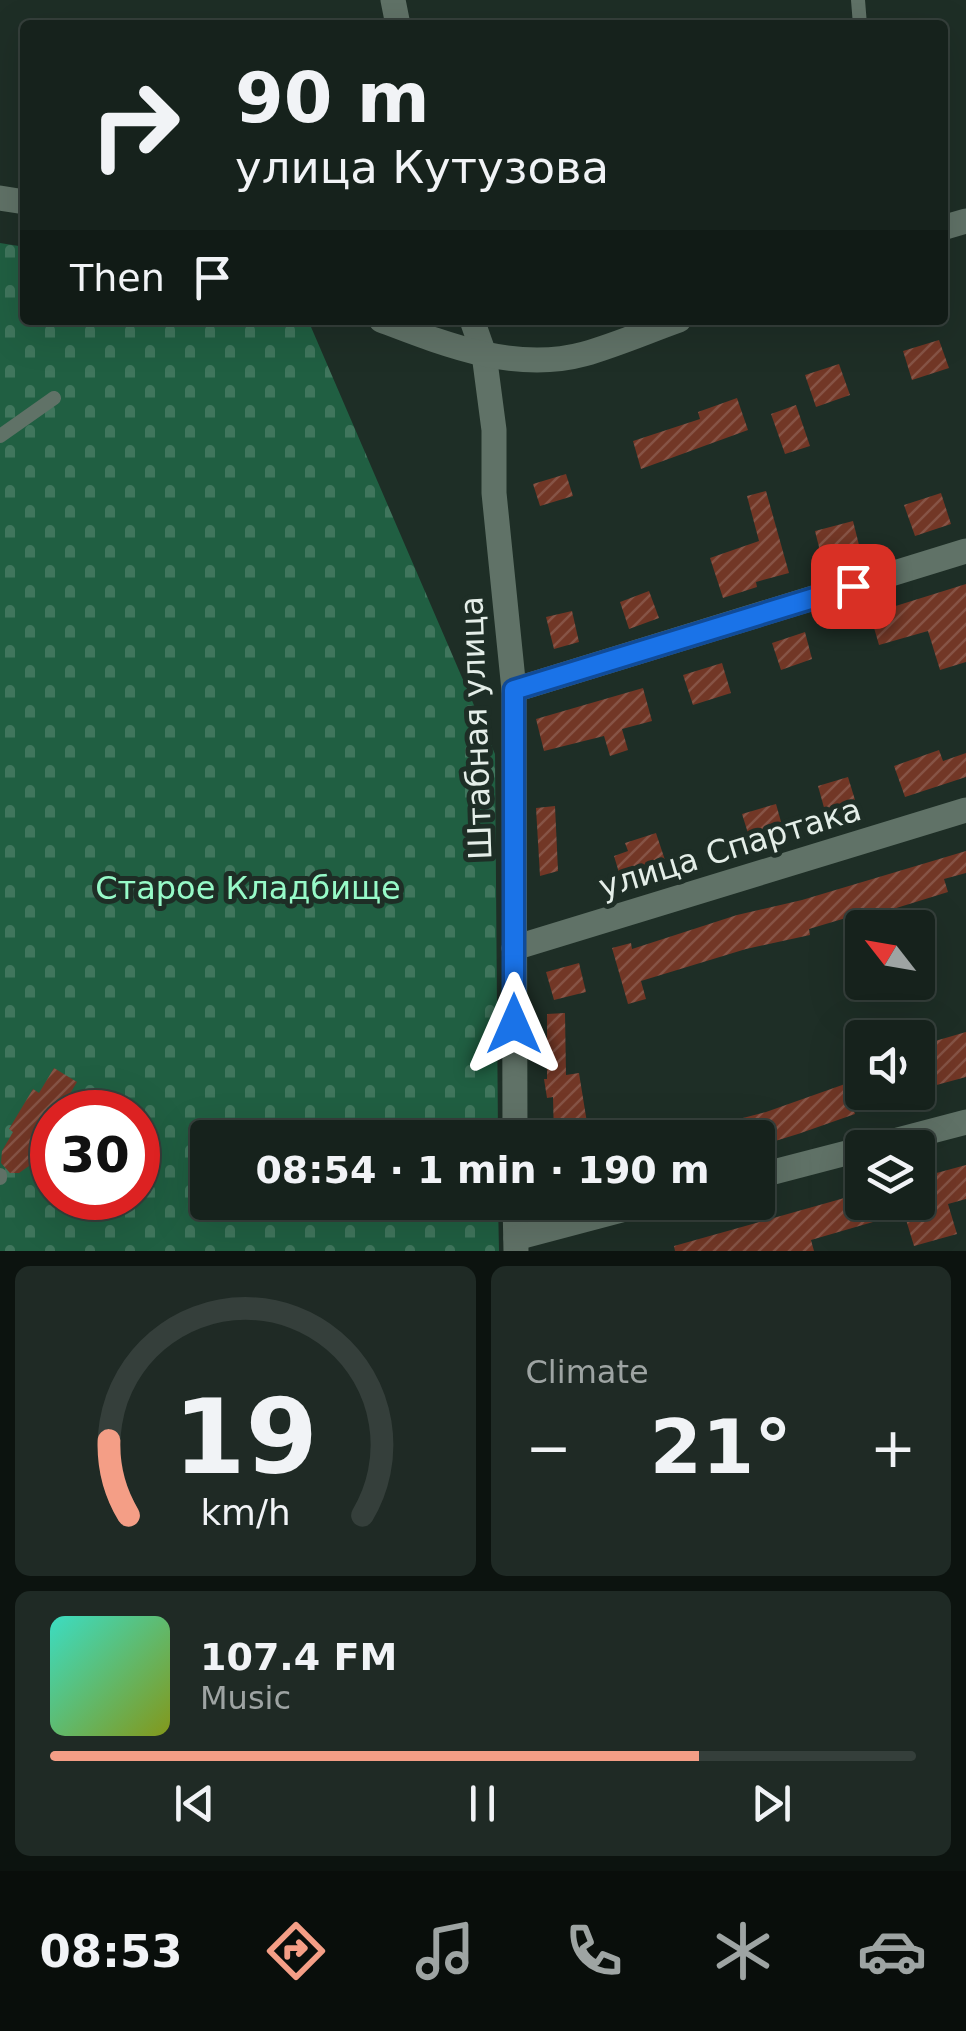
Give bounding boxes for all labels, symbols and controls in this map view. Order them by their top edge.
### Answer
text: 90 m [235,57,430,139]
icon: right [70,60,200,190]
text: улица Кутузова [235,141,609,194]
icon: arrive [185,250,240,305]
text: Then [70,256,165,300]
pin [811,544,896,629]
icon: arrive [826,559,881,614]
street label: Штабная улица [452,596,500,860]
street label: улица Спартака [594,790,866,906]
park label: Старое Кладбище [95,869,401,907]
north arrow [845,910,935,1000]
map controls [845,910,935,1220]
position arrow [462,972,566,1076]
button: sound [845,1020,935,1110]
speed limit sign: 30 [30,1090,160,1220]
button: layers [845,1130,935,1220]
text: 08:54 · 1 min · 190 m [255,1148,710,1192]
text: Climate [526,1353,649,1391]
text: 19 [173,1376,318,1498]
text: 21° [650,1403,792,1491]
text: − [526,1416,572,1480]
text: + [870,1416,916,1480]
text: km/h [200,1492,290,1533]
text: 107.4 FM [200,1635,397,1679]
text: Music [200,1679,291,1717]
icon: previous [167,1776,222,1831]
icon: pause [455,1776,510,1831]
icon: next [744,1776,799,1831]
icon: directions [261,1916,331,1986]
icon: music [410,1916,480,1986]
icon: phone [559,1916,629,1986]
icon: climate [708,1916,778,1986]
icon: car [857,1916,927,1986]
text: 08:53 [39,1925,183,1978]

